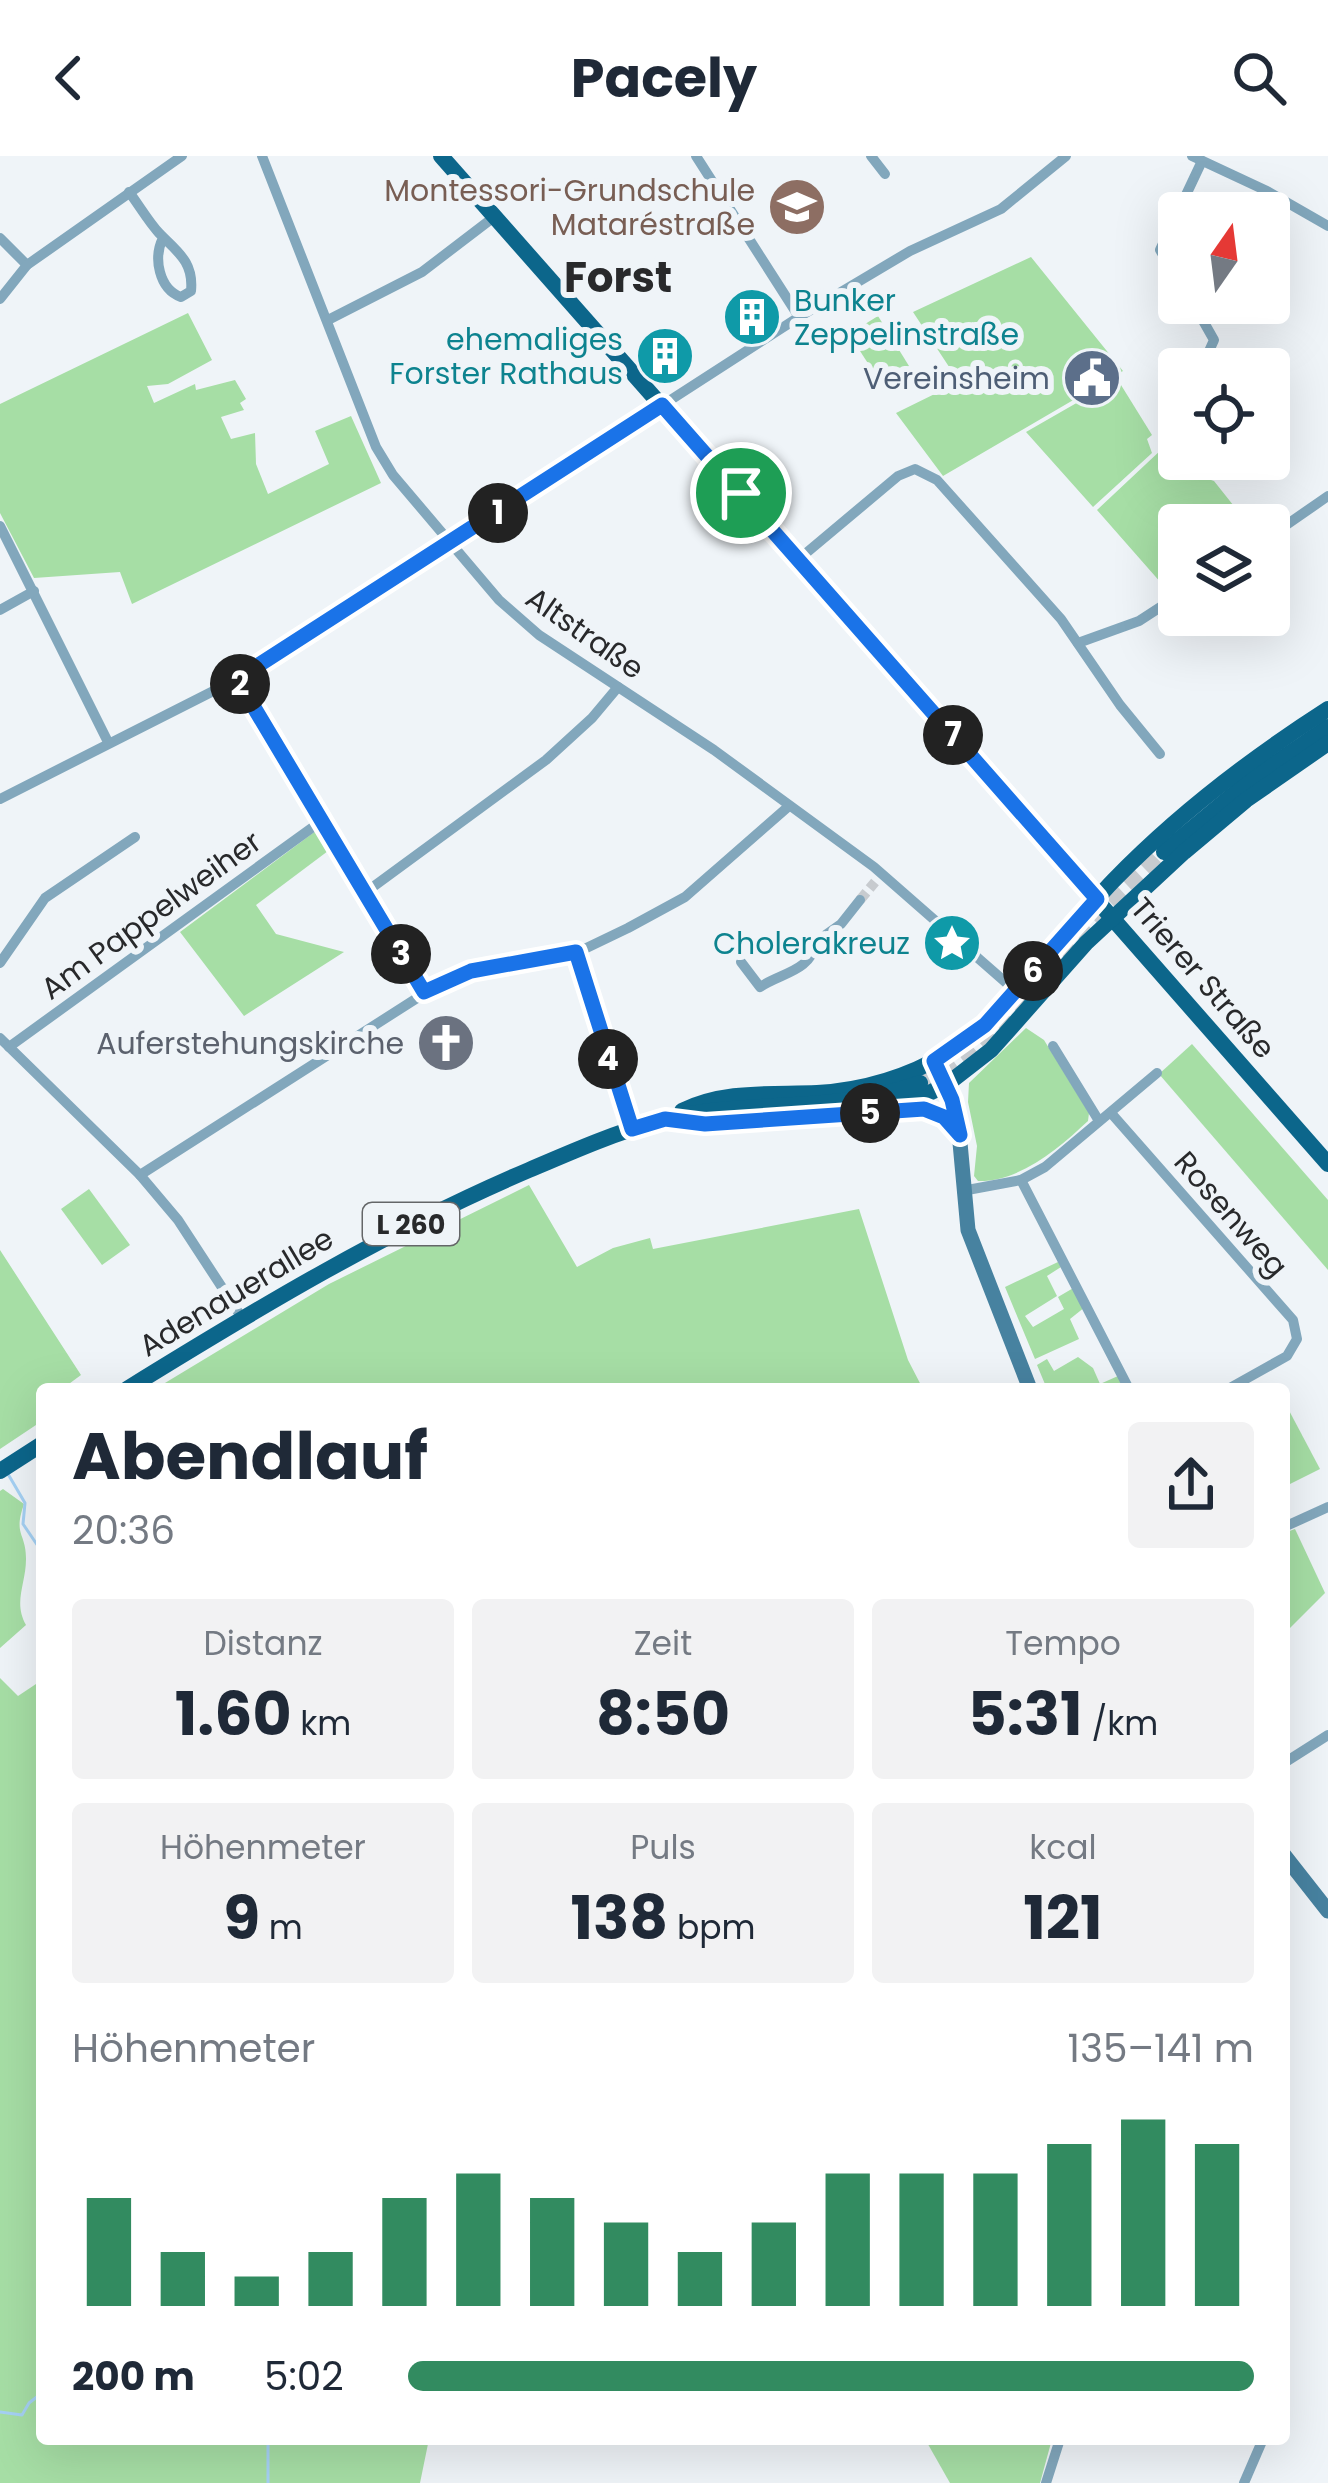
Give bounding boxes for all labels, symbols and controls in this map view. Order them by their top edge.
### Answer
text: Pacely [571,40,757,116]
icon: back [36,45,102,111]
icon: search [1226,45,1292,111]
place label: Montessori-Grundschule Mataréstraße [384,169,755,246]
school or university icon: Montessori-Grundschule Mataréstraße [766,176,828,238]
north arrow [1158,192,1290,324]
map controls [1158,192,1290,636]
district label: Forst [564,248,672,307]
place label: Bunker Zeppelinstraße [794,279,1019,356]
building icon: Bunker Zeppelinstraße [721,286,783,348]
place label: ehemaliges Forster Rathaus [389,318,623,395]
building icon: ehemaliges Forster Rathaus [634,325,696,387]
public building icon: Vereinsheim [1061,347,1123,409]
button: locate [1158,348,1290,480]
place label: Vereinsheim [863,357,1050,400]
pin [690,442,792,544]
icon: arrive [708,460,774,526]
pin: 1 [468,483,528,543]
text: 1 [492,489,504,536]
button: layers [1158,504,1290,636]
street label: Altstraße [517,576,653,690]
pin: 2 [210,654,270,714]
text: 2 [231,660,249,707]
pin: 7 [923,705,983,765]
text: 7 [944,711,962,758]
street label: Am Pappelweiher [32,820,270,1010]
street label: Trierer Straße [1121,888,1285,1068]
place icon: Cholerakreuz [921,912,983,974]
place label: Cholerakreuz [713,922,910,965]
pin: 3 [371,924,431,984]
text: 3 [391,930,411,977]
pin: 6 [1003,941,1063,1001]
text: 6 [1022,947,1044,994]
church icon: Auferstehungskirche [415,1012,477,1074]
place label: Auferstehungskirche [96,1022,404,1065]
pin: 4 [578,1029,638,1089]
text: 4 [597,1035,619,1082]
pin: 5 [840,1083,900,1143]
text: 5 [859,1089,881,1136]
street label: Rosenweg [1164,1142,1298,1286]
road number: L 260 [363,1203,459,1245]
street label: Adenauerallee [131,1217,341,1367]
text: Abendlauf [72,1410,428,1502]
button: share [1128,1422,1254,1548]
text: 20:36 [72,1503,175,1558]
text: Distanz [203,1620,323,1667]
text: Zeit [634,1620,692,1667]
text: Tempo [1005,1620,1121,1667]
text: 1.60 [175,1672,292,1756]
text: 8:50 [596,1672,730,1756]
text: 5:31 [968,1672,1083,1756]
text: km [292,1700,351,1747]
text: /km [1083,1700,1158,1747]
text: Höhenmeter [160,1824,366,1871]
text: Puls [630,1824,696,1871]
text: kcal [1029,1824,1097,1871]
text: 9 [223,1876,260,1960]
text: 138 [570,1876,668,1960]
text: 121 [1023,1876,1103,1960]
text: m [260,1904,303,1951]
text: bpm [668,1904,756,1951]
text: Höhenmeter [72,2021,315,2076]
text: 135–141 m [1068,2021,1254,2076]
text: 200 m [72,2349,195,2404]
text: 5:02 [264,2349,344,2404]

